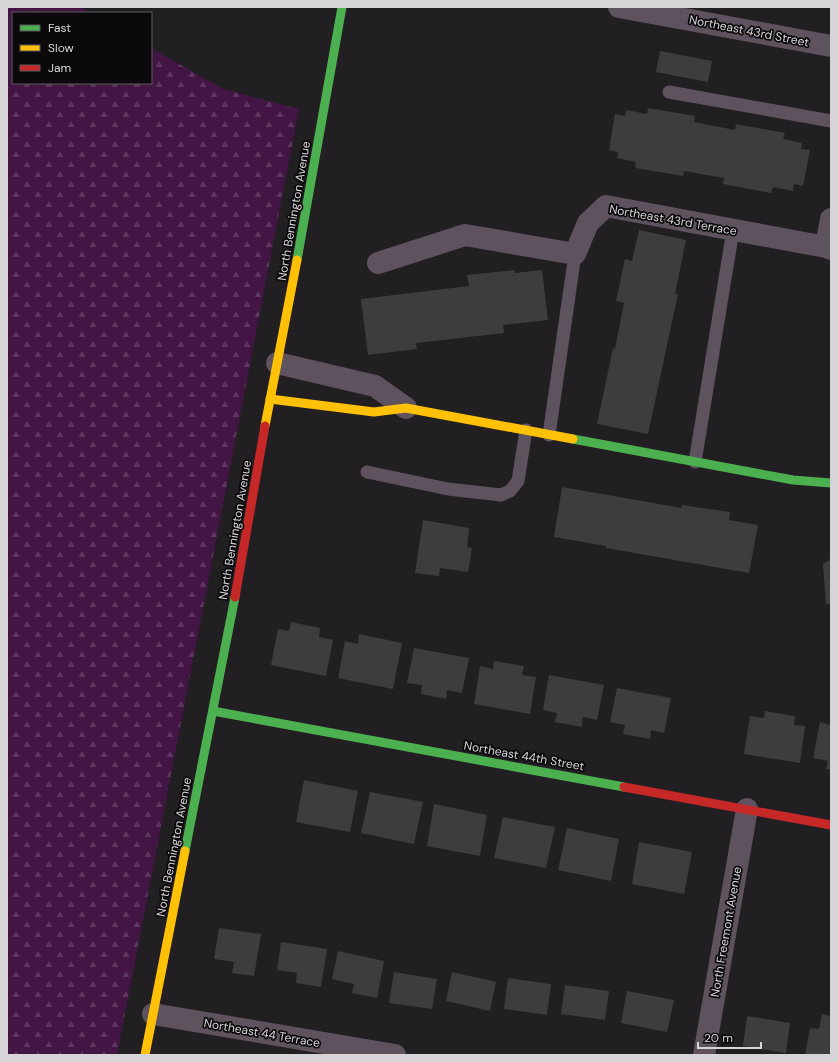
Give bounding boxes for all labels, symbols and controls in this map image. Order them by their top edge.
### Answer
legend [12,12,152,84]
street label: Northeast 43rd Street [688,12,811,51]
text: Fast [48,20,71,36]
text: Slow [48,40,74,56]
text: Jam [48,60,71,76]
street label: North Bennington Avenue [274,140,314,282]
street label: Northeast 43rd Terrace [608,201,738,239]
street label: North Bennington Avenue [215,459,255,601]
street label: Northeast 44th Street [463,738,586,775]
street label: North Bennington Avenue [153,776,195,918]
street label: North Freemont Avenue [707,865,745,999]
street label: Northeast 44 Terrace [203,1015,322,1051]
scale bar [698,1024,761,1050]
text: 20 m [704,1030,733,1046]

